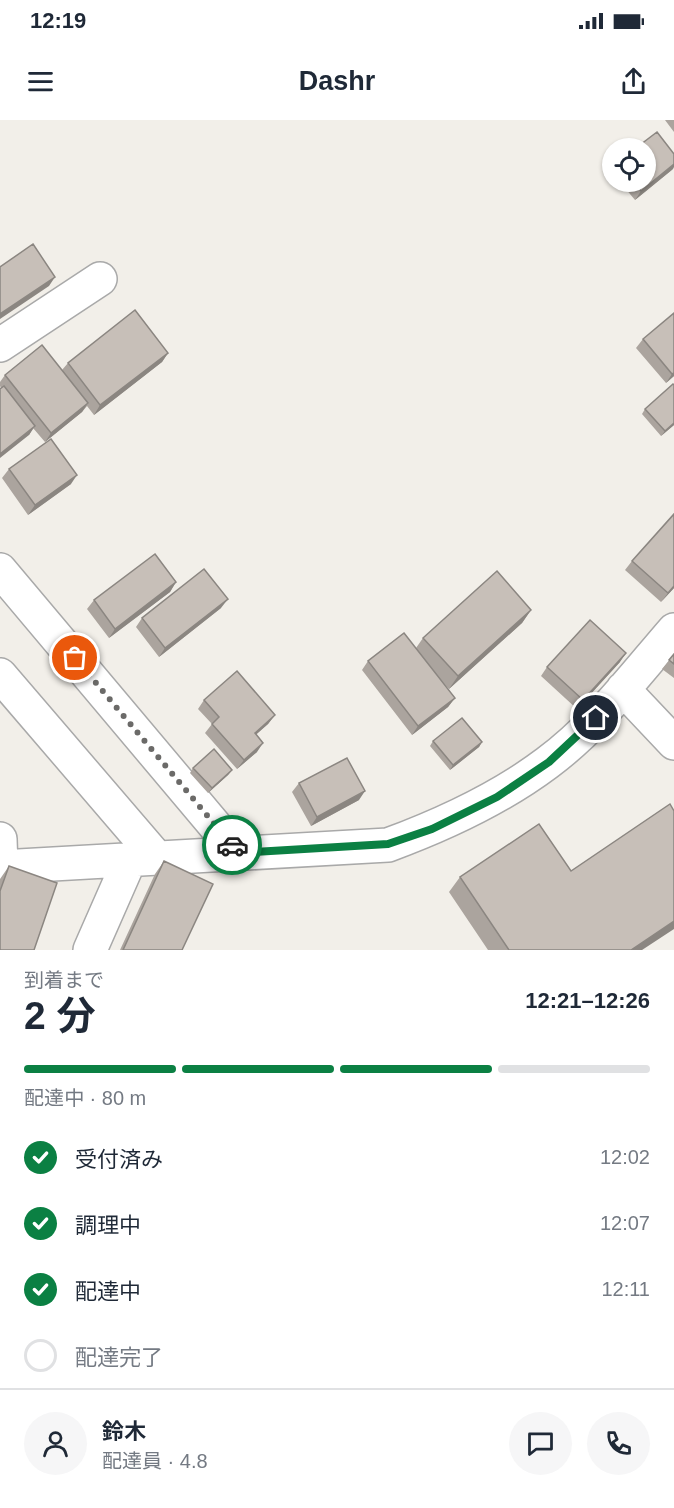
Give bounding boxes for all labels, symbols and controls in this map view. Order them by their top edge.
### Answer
text: 12:19 [30,8,86,33]
icon: menu [24,65,57,98]
icon: share [617,65,650,98]
text: Dashr [299,66,375,96]
map controls [602,138,656,192]
button: locate [602,138,656,192]
pin [49,632,100,683]
icon: bag [58,641,91,674]
pin [570,692,621,743]
icon: home [579,701,612,734]
courier [202,815,262,875]
icon: car [216,829,249,862]
text: 到着まで [24,969,104,991]
text: 12:21–12:26 [525,988,650,1013]
text: 2 分 [24,994,96,1037]
text: 配達中 · 80 m [24,1087,146,1109]
icon: check [24,1141,57,1174]
text: 12:02 [600,1146,650,1168]
text: 受付済み [75,1147,163,1172]
icon: check [24,1207,57,1240]
text: 12:07 [600,1212,650,1234]
text: 調理中 [75,1213,141,1238]
icon: check [24,1273,57,1306]
text: 12:11 [601,1278,650,1300]
text: 配達中 [75,1279,141,1304]
text: 配達完了 [75,1345,163,1370]
button: person [24,1412,87,1475]
button: chat [509,1412,572,1475]
button: phone [587,1412,650,1475]
text: 鈴木 [102,1419,146,1444]
text: 配達員 · 4.8 [102,1450,208,1472]

